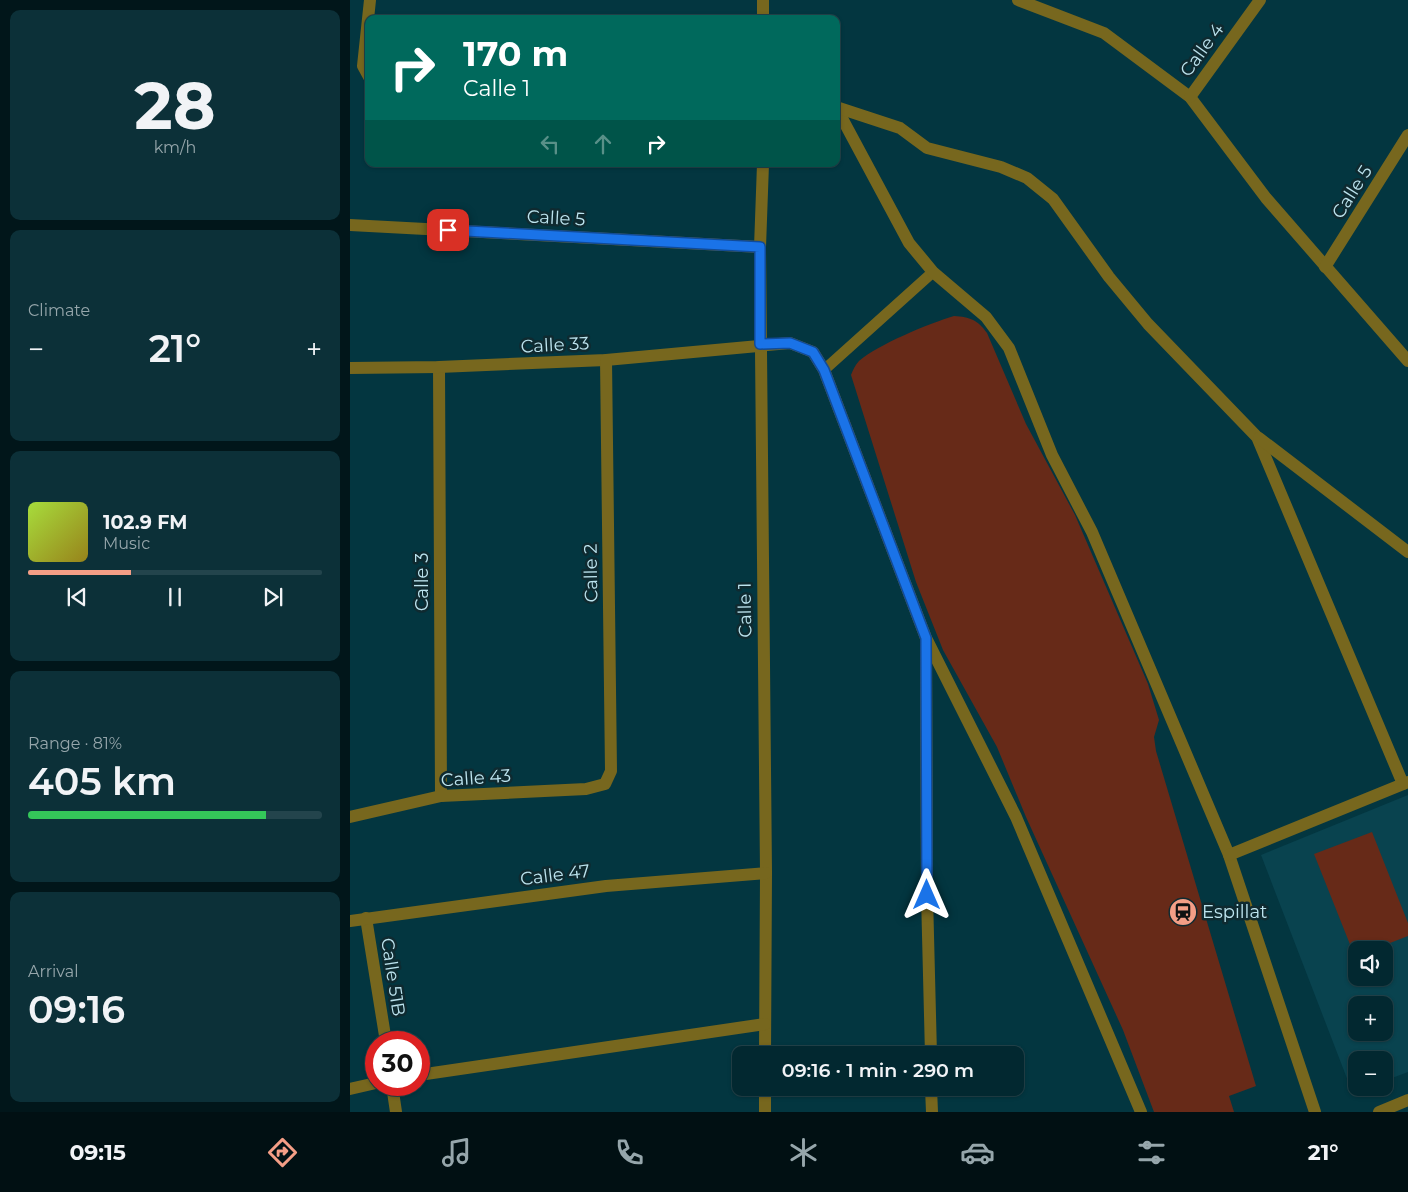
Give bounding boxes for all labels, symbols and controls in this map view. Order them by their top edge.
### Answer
street label: Calle 4 [1175,19,1229,81]
text: 170 m [463,32,568,75]
icon: right [380,35,445,100]
text: 28 [134,66,216,145]
text: Calle 1 [463,75,530,102]
icon: left [536,130,564,158]
icon: ahead [589,130,617,158]
icon: right [642,130,670,158]
text: km/h [154,138,196,157]
street label: Calle 5 [1327,161,1377,223]
street label: Calle 5 [526,205,586,231]
pin [427,209,469,251]
icon: arrive [434,216,462,244]
text: Climate [28,301,90,320]
text: 21° [149,325,201,372]
text: − [28,332,44,366]
text: + [306,332,322,366]
street label: Calle 33 [520,332,590,358]
text: 102.9 FM [103,511,187,534]
text: Music [103,534,150,553]
street label: Calle 2 [579,543,603,603]
street label: Calle 3 [411,553,433,611]
street label: Calle 1 [734,582,756,638]
icon: previous [63,583,91,611]
icon: pause [161,583,189,611]
icon: next [259,583,287,611]
text: Range · 81% [28,734,122,753]
text: 405 km [28,758,176,805]
street label: Calle 43 [440,765,512,791]
street label: Calle 47 [519,860,591,890]
position arrow [900,868,952,920]
station icon: Espillat [1168,897,1198,927]
place label: Espillat [1202,901,1267,923]
street label: Calle 51B [376,936,410,1018]
map controls [1348,941,1393,1096]
button: sound [1348,941,1393,986]
text: Arrival [28,962,78,981]
text: 09:16 [28,986,125,1033]
button: + [1348,996,1393,1041]
speed limit sign: 30 [365,1031,430,1096]
button: − [1348,1051,1393,1096]
text: 09:16 · 1 min · 290 m [782,1059,974,1082]
icon: directions [265,1135,300,1170]
icon: music [439,1135,474,1170]
icon: phone [612,1135,647,1170]
icon: climate [786,1135,821,1170]
icon: car [960,1135,995,1170]
icon: filters [1134,1135,1169,1170]
text: 09:15 [69,1139,126,1166]
text: 21° [1308,1139,1339,1166]

